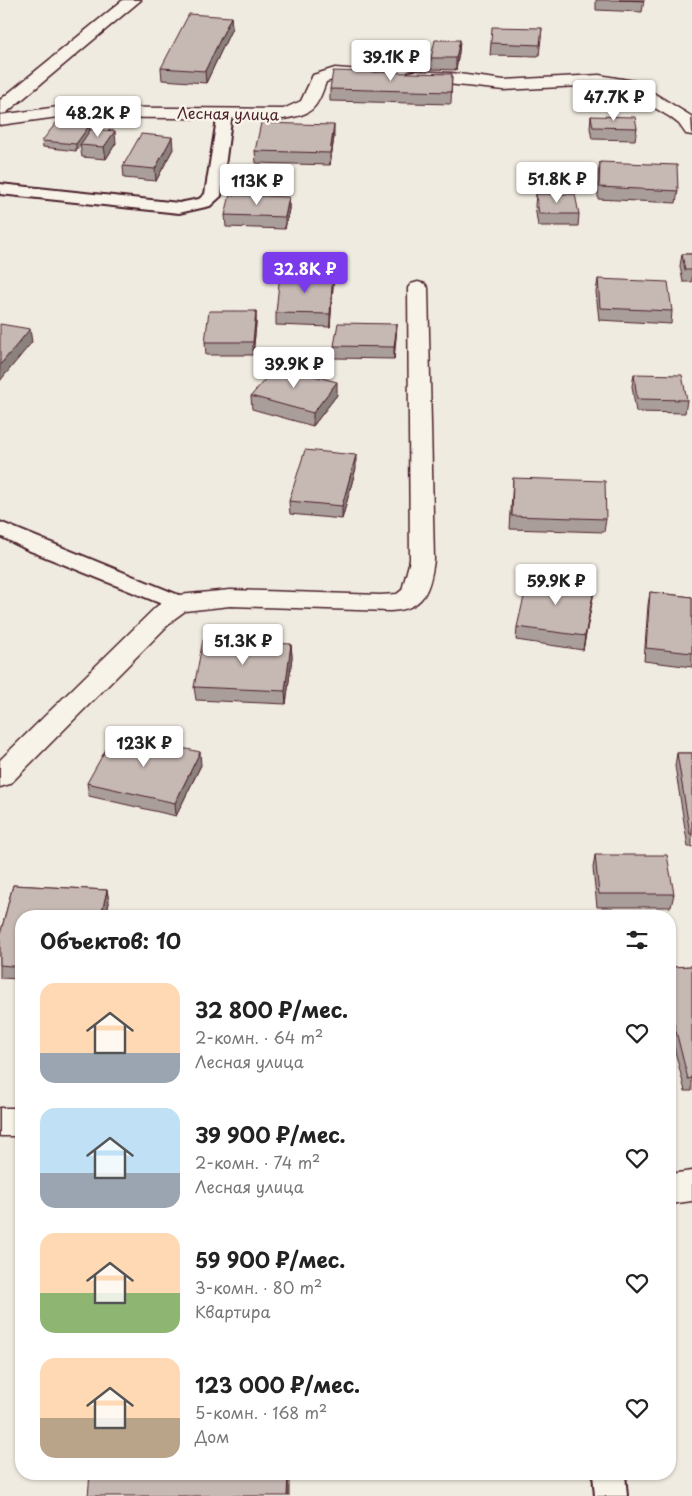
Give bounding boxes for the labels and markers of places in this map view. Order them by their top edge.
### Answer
pin: 39.1K ₽ [345,39,437,82]
pin: 47.7K ₽ [568,80,660,122]
pin: 48.2K ₽ [52,96,144,138]
pin: 51.8K ₽ [511,162,603,204]
pin: 113K ₽ [216,164,298,206]
pin: 32.8K ₽ [259,252,351,294]
pin: 39.9K ₽ [248,346,340,389]
pin: 59.9K ₽ [510,564,602,606]
pin: 51.3K ₽ [197,624,289,666]
pin: 123K ₽ [103,726,185,768]

